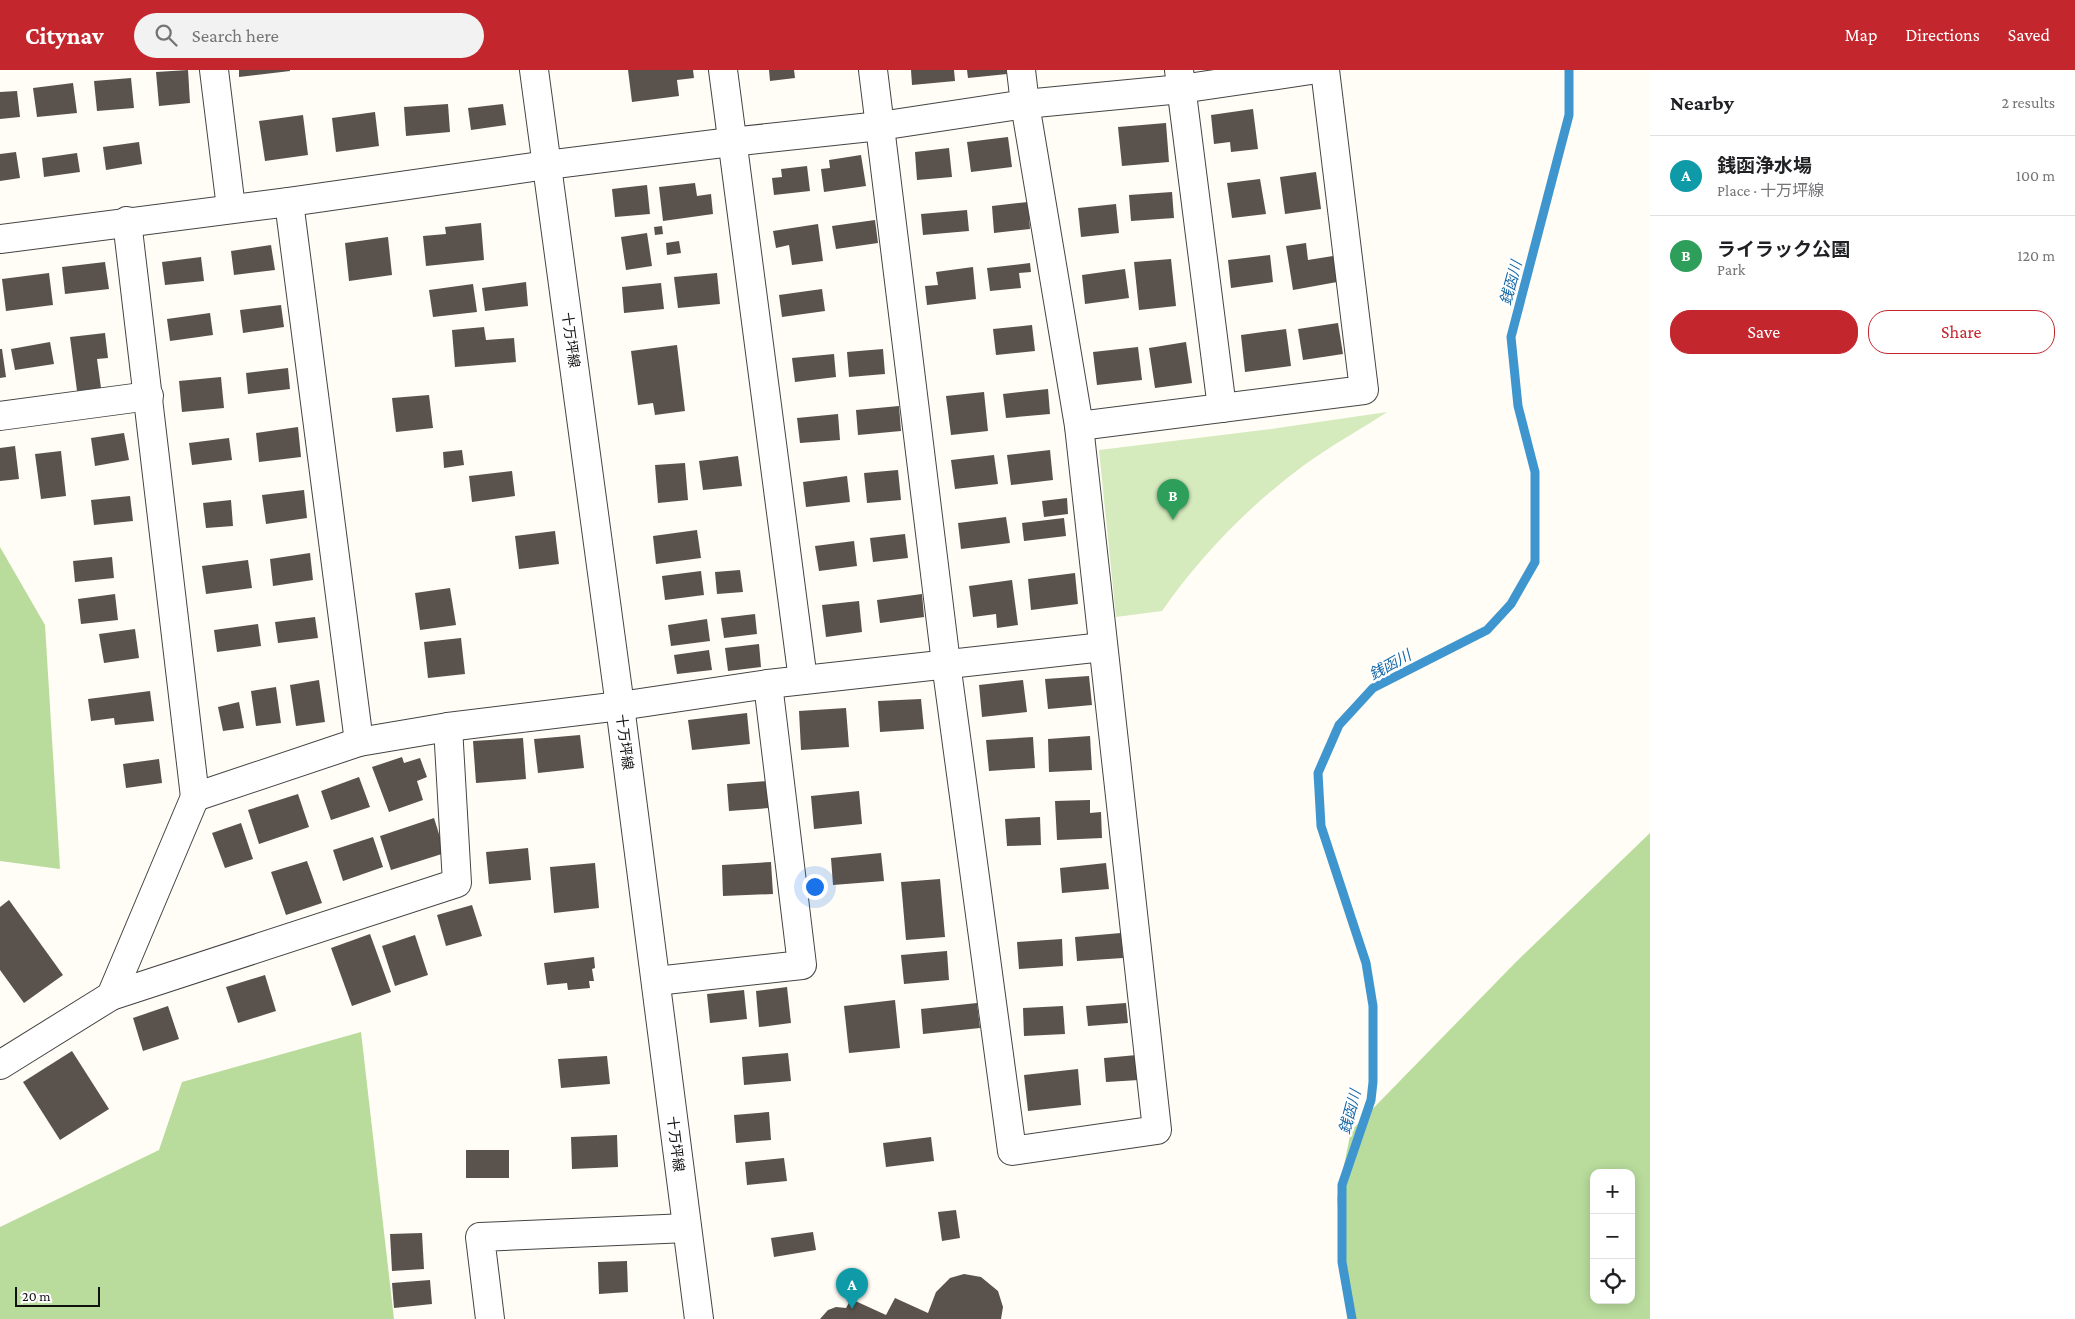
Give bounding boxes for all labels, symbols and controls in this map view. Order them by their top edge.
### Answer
search box [134,13,484,58]
icon: search [152,21,180,49]
text: Citynav [25,22,104,49]
text: Search here [192,25,279,46]
text: Map [1845,25,1877,45]
text: Directions [1905,25,1980,45]
text: Saved [2008,25,2050,45]
text: Nearby [1670,91,1734,115]
text: 2 results [2002,94,2055,111]
text: 銭函浄水場 [1717,155,1812,176]
text: A [1681,167,1691,184]
text: 100 m [2016,167,2055,184]
text: Place · 十万坪線 [1717,182,1824,199]
text: ライラック公園 [1717,239,1850,260]
text: B [1681,247,1691,264]
text: 120 m [2017,247,2055,264]
water label: 銭函川 [1497,257,1525,307]
text: Park [1717,261,1745,278]
button: Save [1670,310,1858,354]
button: Share [1868,310,2055,354]
street label: 十万坪線 [559,311,583,369]
pin: B [1157,479,1189,520]
water label: 銭函川 [1366,646,1415,683]
street label: 十万坪線 [614,713,636,771]
your location [802,874,828,900]
water label: 銭函川 [1336,1086,1364,1136]
street label: 十万坪線 [665,1115,687,1173]
map controls [1590,1169,1635,1304]
button: + [1590,1169,1635,1214]
button: − [1590,1214,1635,1259]
button: locate [1590,1259,1635,1304]
pin: A [836,1268,868,1309]
scale bar [15,1284,100,1307]
text: 20 m [22,1288,50,1304]

